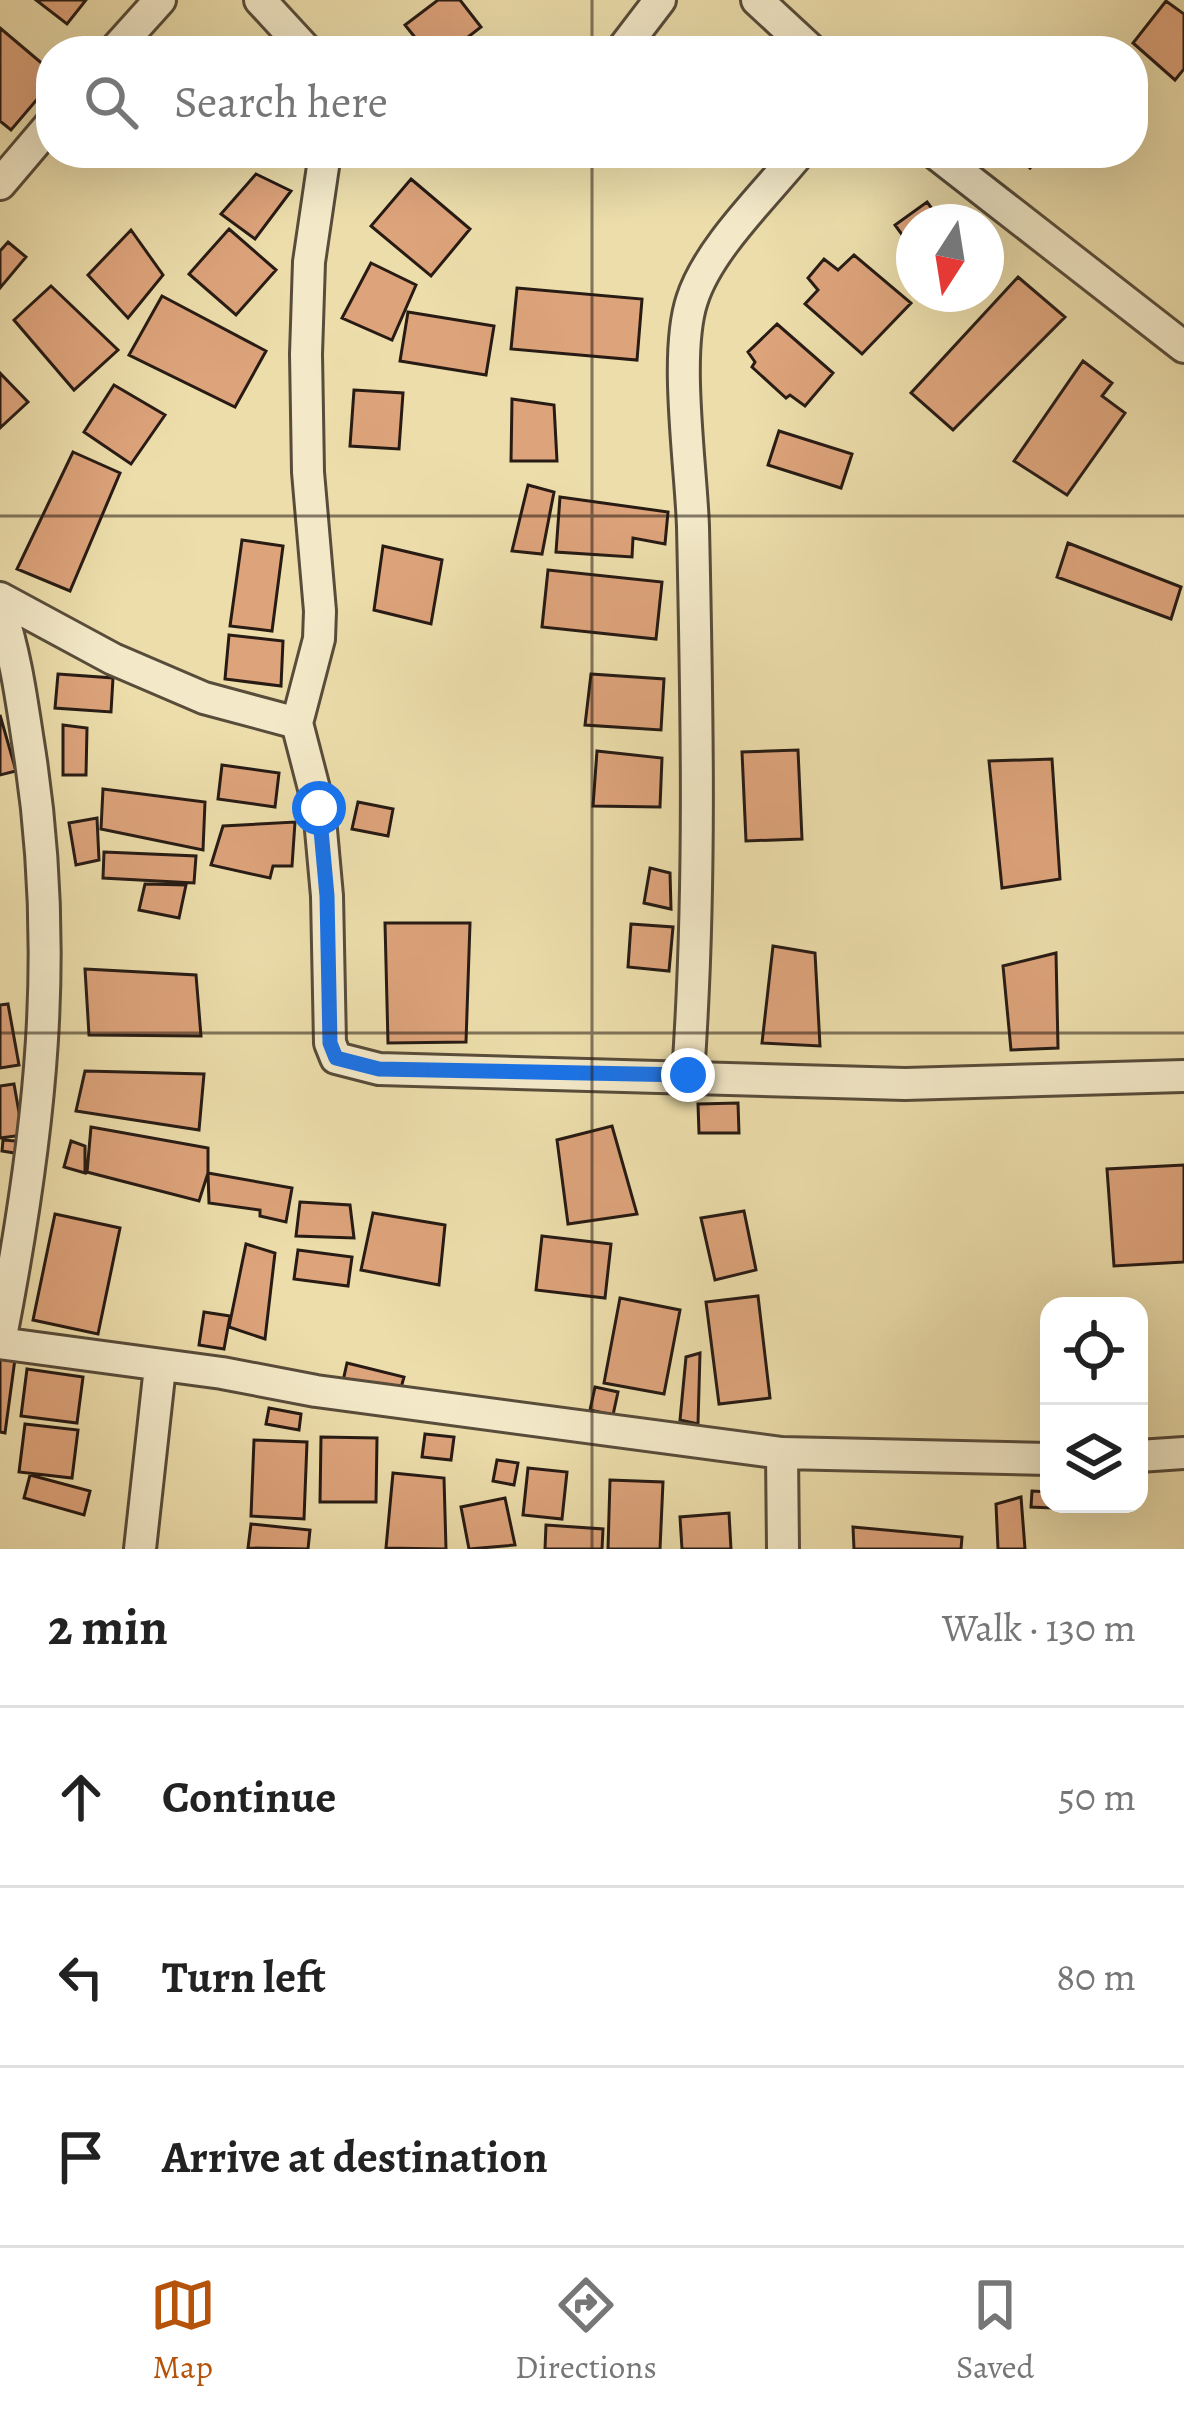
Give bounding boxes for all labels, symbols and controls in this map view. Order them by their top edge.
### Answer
search box [36,36,1148,168]
icon: search [78,69,144,135]
text: Search here [174,71,388,133]
north arrow [896,204,1004,312]
route start [292,781,346,835]
route end [661,1048,715,1102]
map controls [1040,1297,1148,1513]
button: locate [1040,1297,1148,1405]
button: layers [1040,1405,1148,1513]
text: 2 min [48,1592,168,1662]
text: Walk · 130 m [942,1601,1136,1654]
icon: ahead [48,1764,114,1830]
text: Continue [162,1766,336,1828]
text: 50 m [1058,1770,1136,1823]
icon: left [48,1944,114,2010]
text: Turn left [162,1946,326,2008]
text: 80 m [1056,1950,1136,2003]
icon: arrive [48,2124,114,2190]
text: Arrive at destination [162,2126,548,2188]
tab: Map [150,2272,216,2389]
tab: Directions [515,2272,657,2389]
tab: Saved [956,2272,1034,2389]

